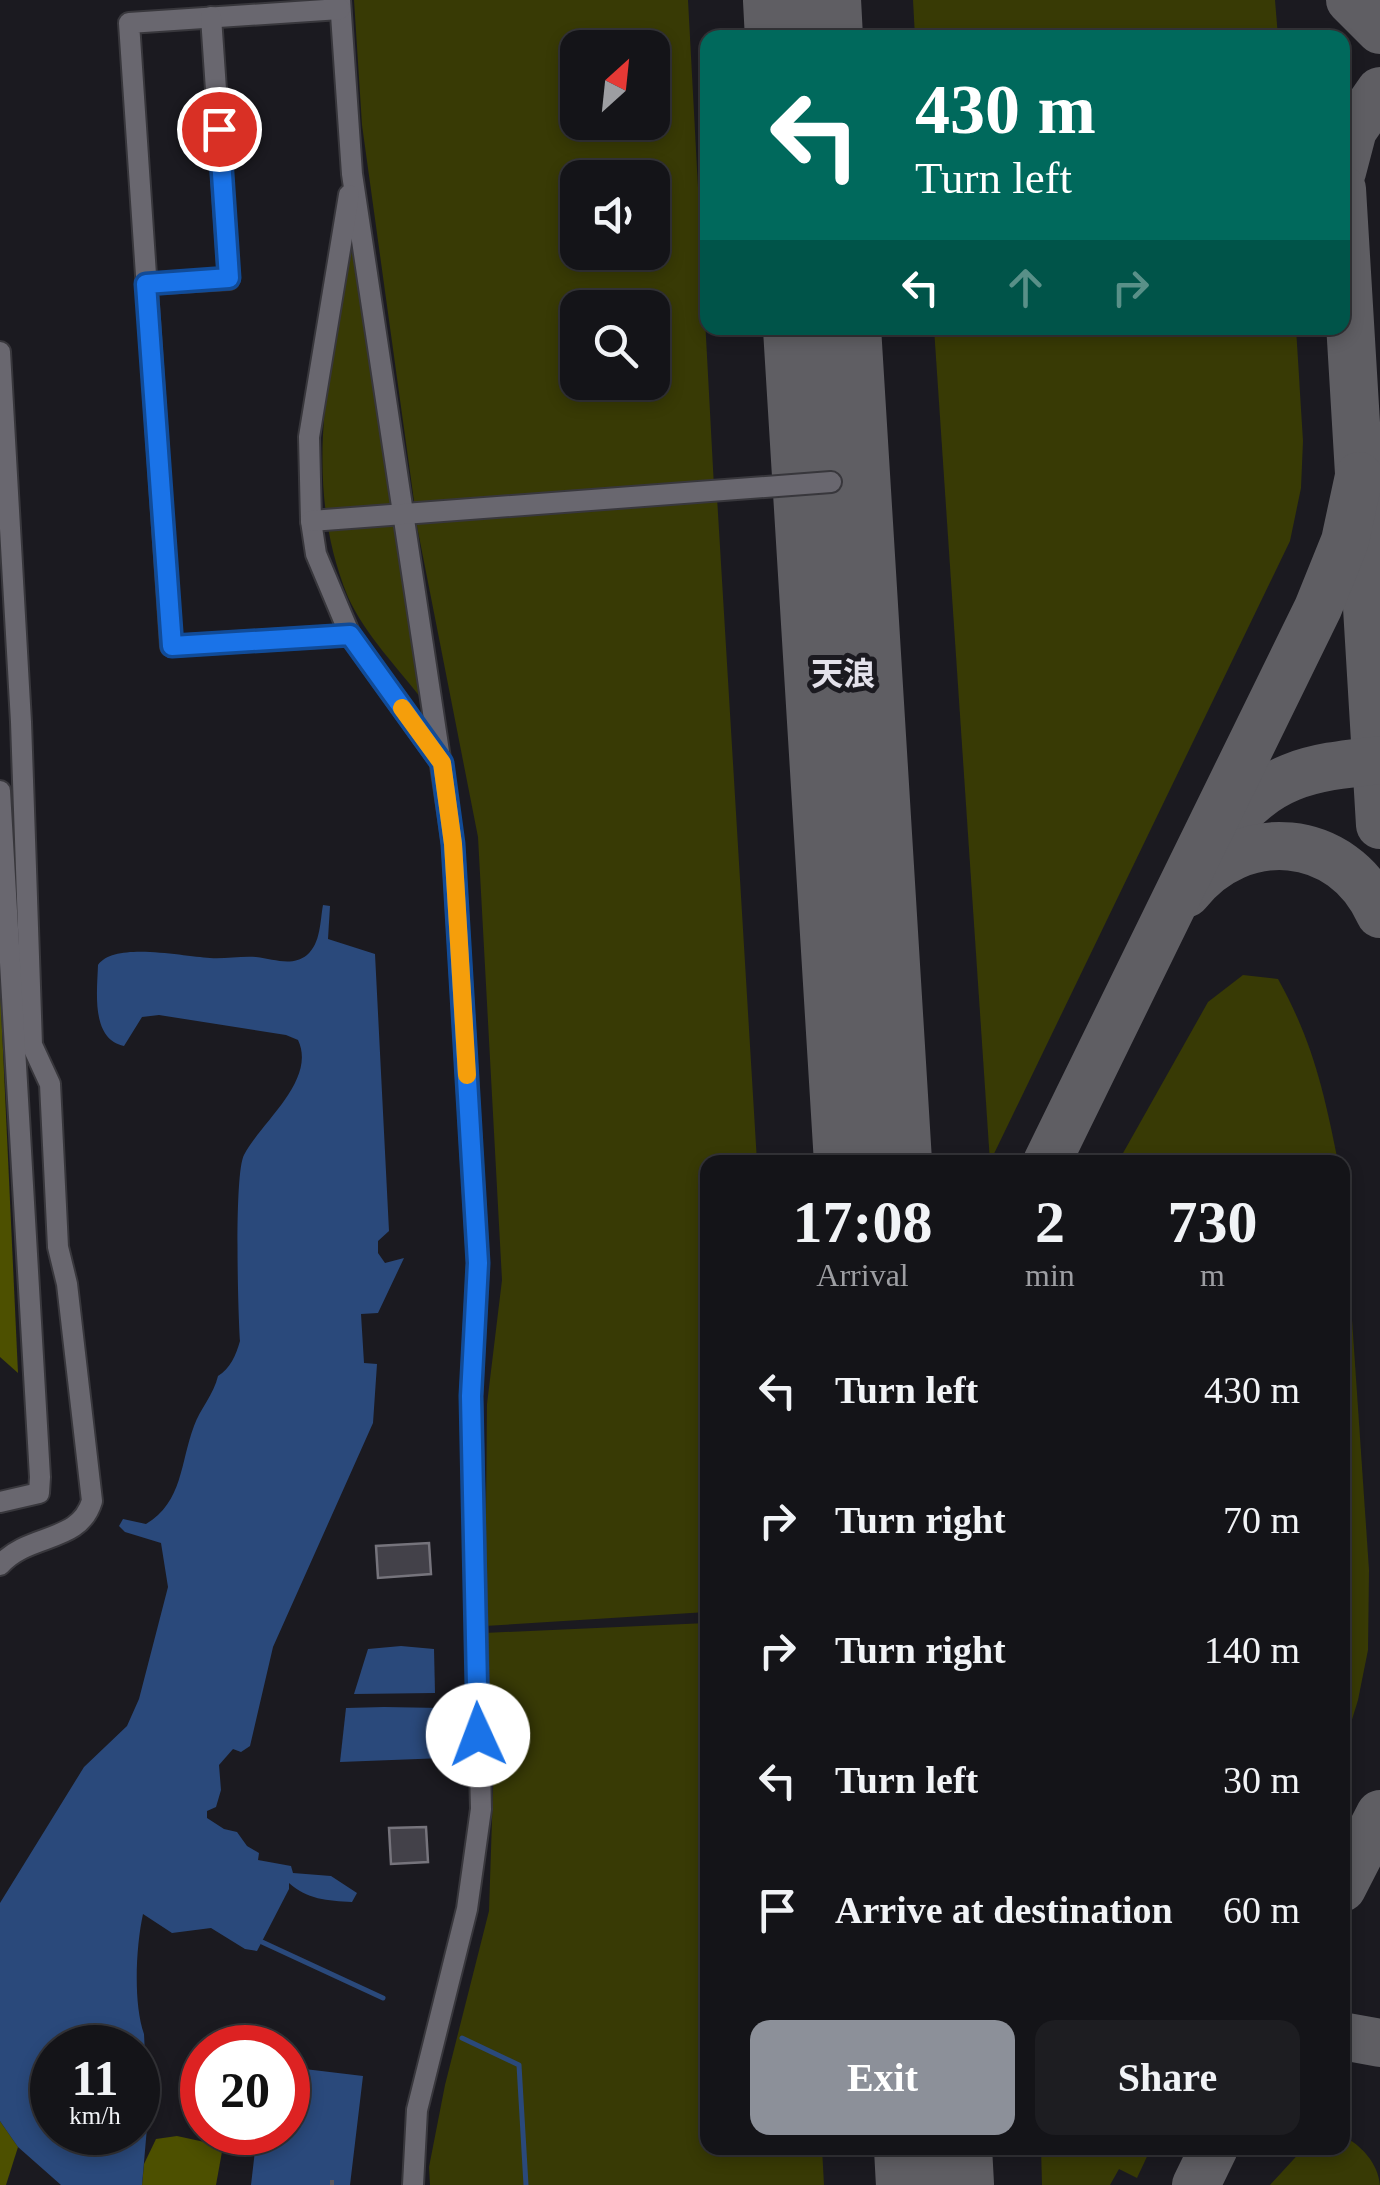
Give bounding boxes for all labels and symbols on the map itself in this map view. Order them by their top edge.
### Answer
north arrow [560,30,670,140]
pin [177,87,262,172]
district label: 天浪 [811,656,875,692]
position arrow [426,1683,530,1787]
speed limit sign: 20 [180,2025,310,2155]

